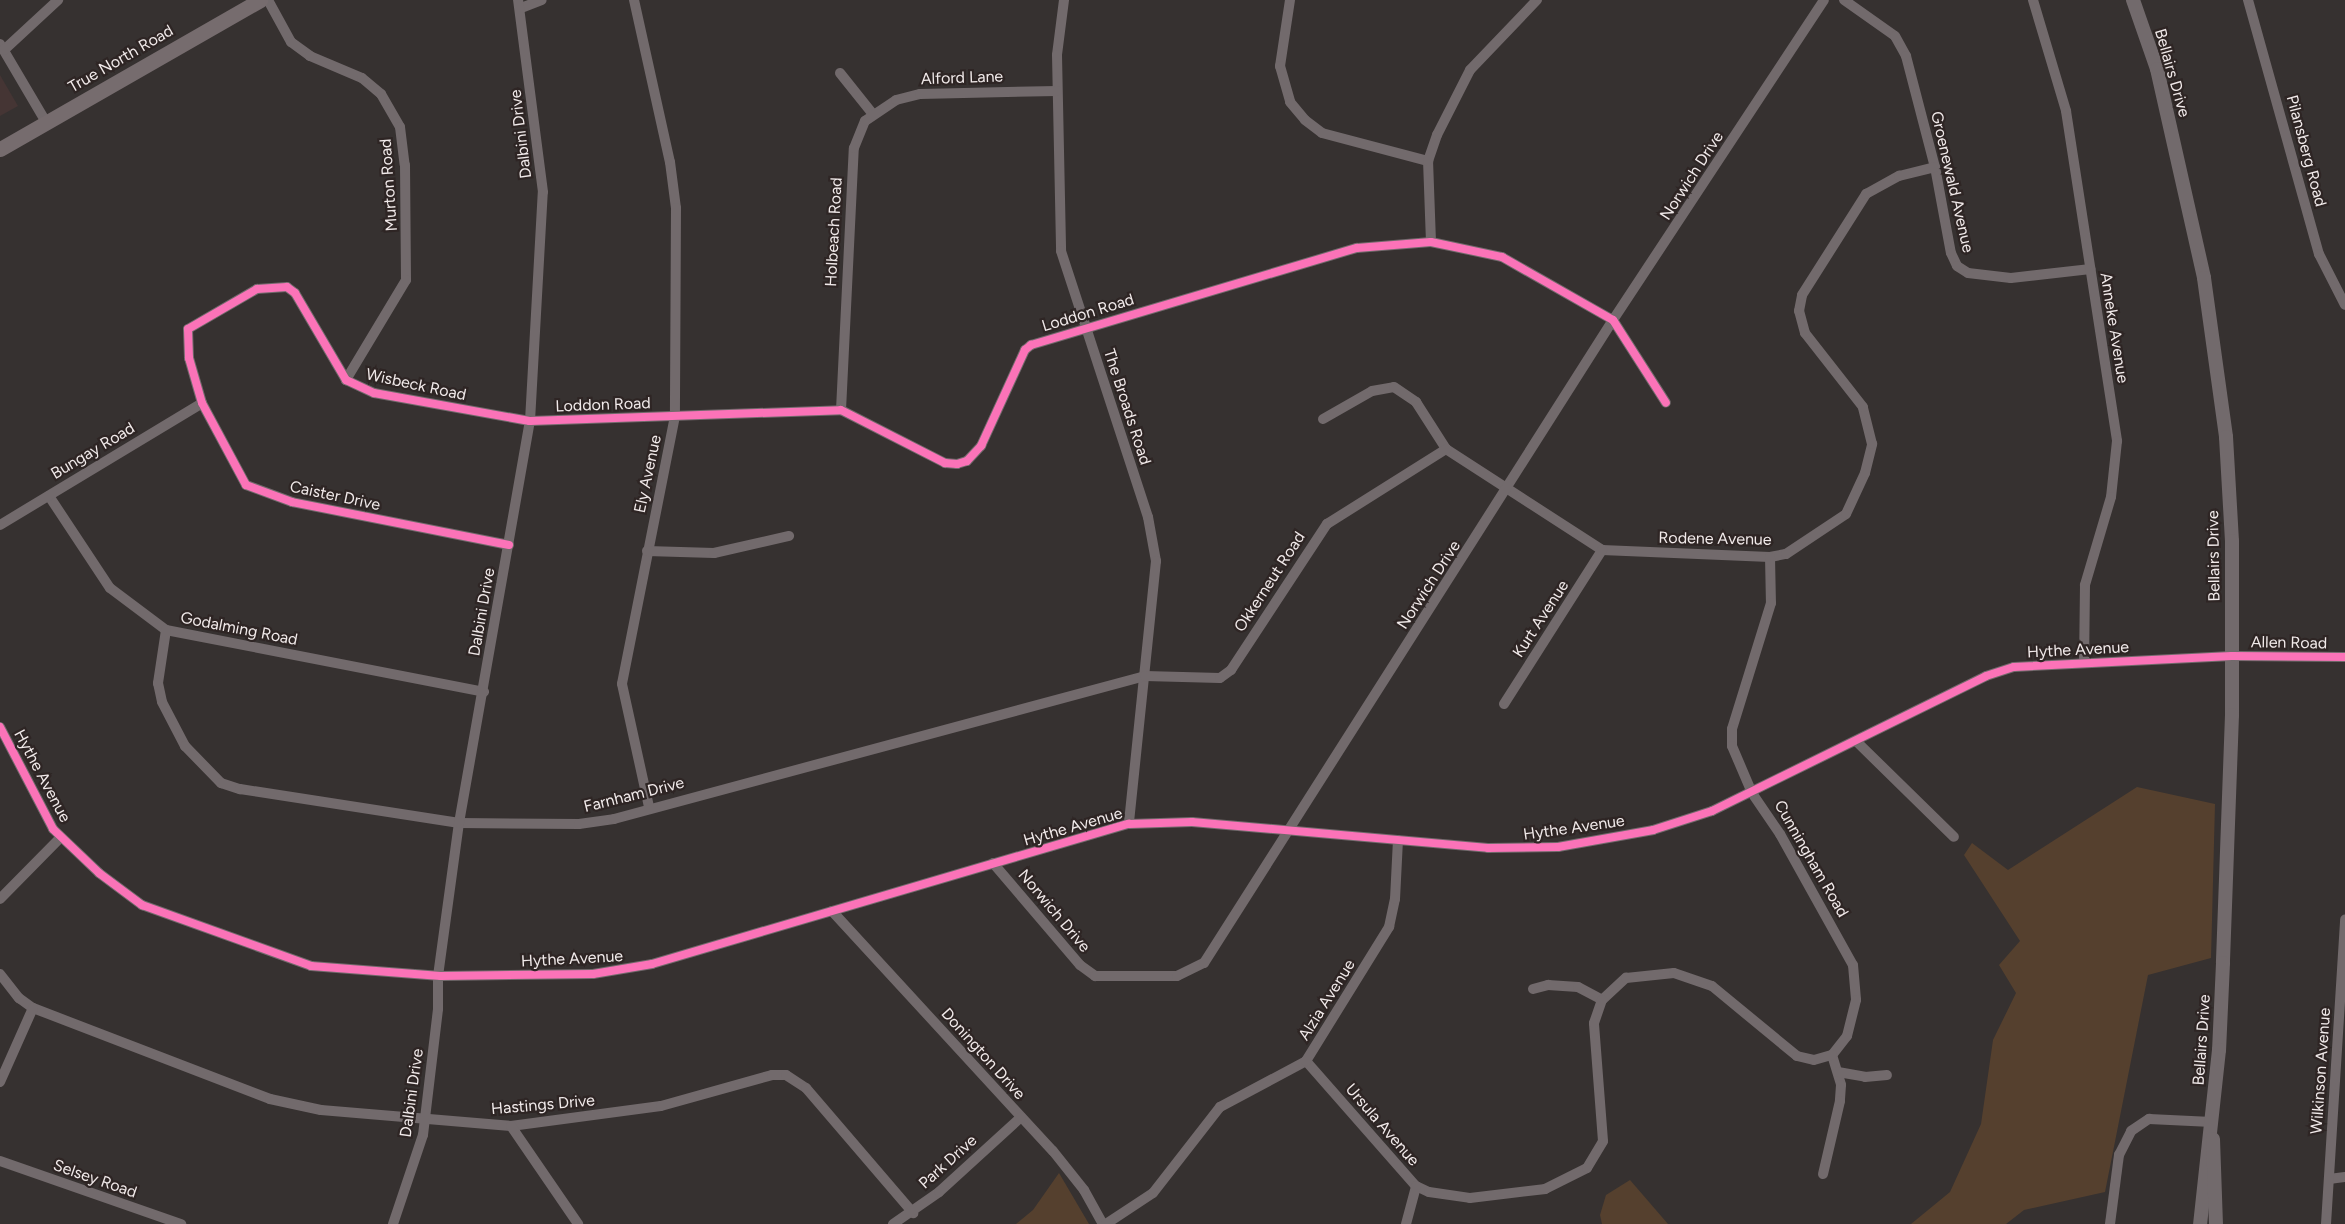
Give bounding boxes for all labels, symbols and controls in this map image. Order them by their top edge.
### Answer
street label: True North Road [65,21,177,97]
street label: Bellairs Drive [2150,27,2194,119]
street label: Alford Lane [921,67,1003,89]
street label: Dalbini Drive [506,88,536,180]
street label: Pilansberg Road [2282,93,2330,209]
street label: Groenewald Avenue [1926,109,1978,255]
street label: Norwich Drive [1656,128,1728,224]
street label: Murton Road [376,138,402,232]
street label: Holbeach Road [822,177,846,287]
street label: Anneke Avenue [2096,271,2132,385]
street label: Loddon Road [1040,290,1136,336]
street label: The Broads Road [1099,347,1155,467]
street label: Wisbeck Road [364,365,468,405]
street label: Loddon Road [555,394,651,416]
street label: Bungay Road [48,418,138,484]
street label: Ely Avenue [630,433,666,515]
street label: Caister Drive [288,477,382,515]
street label: Bellairs Drive [2204,510,2224,602]
street label: Okkerneut Road [1231,528,1309,636]
street label: Rodene Avenue [1658,528,1772,550]
street label: Norwich Drive [1393,537,1465,633]
street label: Dalbini Drive [465,566,499,658]
street label: Kurt Avenue [1509,577,1573,661]
street label: Godalming Road [179,608,299,650]
street label: Allen Road [2251,633,2327,653]
street label: Hythe Avenue [2026,638,2130,662]
street label: Hythe Avenue [10,726,74,826]
street label: Farnham Drive [582,773,686,817]
street label: Cunningham Road [1770,797,1852,921]
street label: Hythe Avenue [1021,804,1125,850]
street label: Hythe Avenue [1522,811,1626,845]
street label: Norwich Drive [1014,866,1094,956]
street label: Hythe Avenue [520,947,624,971]
street label: Alzia Avenue [1294,956,1360,1044]
street label: Bellairs Drive [2189,994,2215,1086]
street label: Donington Drive [937,1004,1029,1104]
street label: Wilkinson Avenue [2307,1007,2335,1135]
street label: Dalbini Drive [396,1047,428,1139]
street label: Ursula Avenue [1341,1080,1423,1170]
street label: Hastings Drive [490,1091,596,1119]
street label: Park Drive [915,1131,981,1193]
street label: Selsey Road [51,1156,139,1202]

